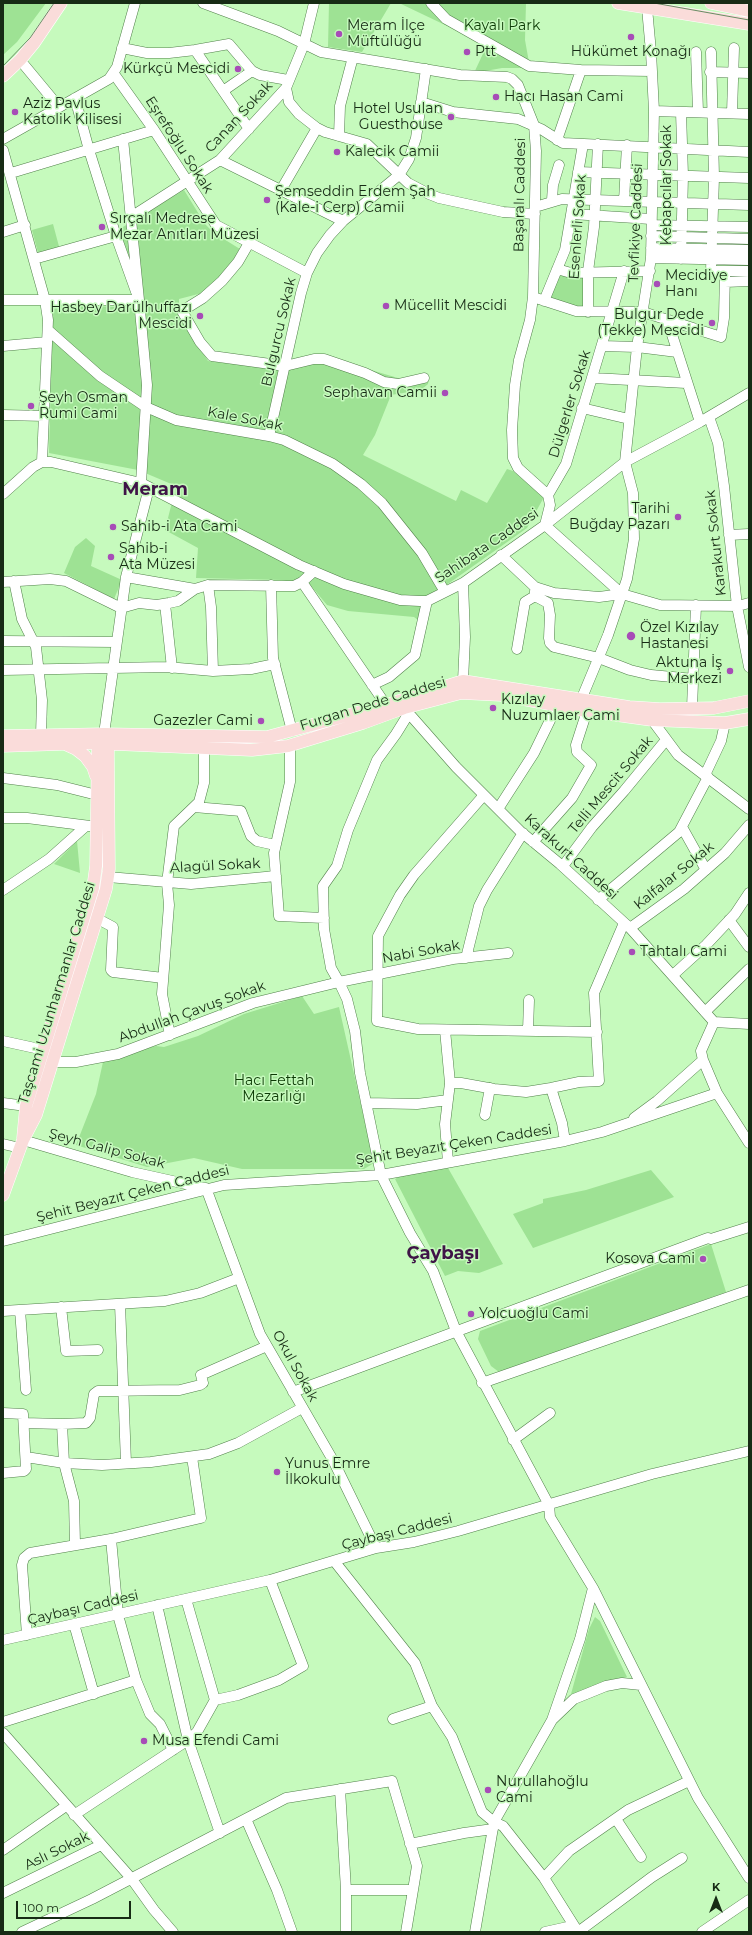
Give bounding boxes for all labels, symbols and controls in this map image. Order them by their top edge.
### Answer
place label: Meram İlçe Müftülüğü [347,18,425,50]
park label: Kayalı Park [464,18,540,34]
marker: Meram İlçe Müftülüğü [334,29,344,39]
marker: Hükümet Konağı [626,32,636,42]
place label: Ptt [475,44,496,60]
place label: Hükümet Konağı [571,44,691,60]
marker: Ptt [462,47,472,57]
place label: Kürkçü Mescidi [123,61,230,77]
marker: Kürkçü Mescidi [233,64,243,74]
street label: Canan Sokak [202,78,276,156]
place label: Hacı Hasan Cami [504,89,624,105]
marker: Hacı Hasan Cami [491,92,501,102]
street label: Eşrefoğlu Sokak [141,93,217,197]
place label: Aziz Pavlus Katolik Kilisesi [23,96,122,128]
place label: Hotel Usulan Guesthouse [353,101,443,134]
marker: Aziz Pavlus Katolik Kilisesi [10,107,20,117]
marker: Hotel Usulan Guesthouse [446,112,456,122]
street label: Kebapcılar Sokak [659,125,675,245]
street label: Başaralı Caddesi [511,138,529,252]
place label: Kalecik Camii [345,144,439,160]
marker: Kalecik Camii [332,147,342,157]
street label: Tevfikiye Caddesi [626,163,646,283]
street label: Esenlerli Sokak [566,174,590,280]
place label: Şemseddin Erdem Şah (Kale-i Cerp) Camii [275,184,436,216]
marker: Şemseddin Erdem Şah (Kale-i Cerp) Camii [262,195,272,205]
place label: Sırçalı Medrese Mezar Anıtları Müzesi [110,211,259,244]
marker: Sırçalı Medrese Mezar Anıtları Müzesi [97,222,107,232]
place label: Mecidiye Hanı [665,268,727,300]
street label: Bulgurcu Sokak [258,276,300,388]
marker: Mecidiye Hanı [652,279,662,289]
place label: Mücellit Mescidi [394,298,507,314]
place label: Hasbey Darülhuffazı Mescidi [50,300,192,332]
marker: Mücellit Mescidi [381,301,391,311]
place label: Bulgur Dede (Tekke) Mescidi [597,307,704,340]
marker: Hasbey Darülhuffazı Mescidi [195,311,205,321]
marker: Bulgur Dede (Tekke) Mescidi [707,318,717,328]
street label: Dülgerler Sokak [546,348,594,460]
place label: Sephavan Camii [324,385,437,401]
marker: Sephavan Camii [440,388,450,398]
place label: Şeyh Osman Rumi Cami [39,390,128,422]
marker: Şeyh Osman Rumi Cami [26,401,36,411]
street label: Kale Sokak [206,403,284,435]
district label: Meram [122,479,188,501]
street label: Karakurt Sokak [702,489,730,597]
place label: Tarihi Buğday Pazarı [569,501,670,534]
street label: Sahibata Caddesi [432,505,542,587]
marker: Tarihi Buğday Pazarı [673,512,683,522]
place label: Sahib-i Ata Cami [121,519,238,535]
marker: Sahib-i Ata Cami [108,522,118,532]
place label: Sahib-i Ata Müzesi [119,541,195,574]
marker: Sahib-i Ata Müzesi [106,552,116,562]
place label: Özel Kızılay Hastanesi [640,620,719,652]
marker: Özel Kızılay Hastanesi [625,630,637,642]
place label: Aktuna İş Merkezi [656,655,722,688]
marker: Aktuna İş Merkezi [725,666,735,676]
street label: Furgan Dede Caddesi [298,674,448,734]
place label: Kızılay Nuzumlaer Cami [501,692,620,724]
marker: Kızılay Nuzumlaer Cami [488,703,498,713]
place label: Gazezler Cami [153,713,253,729]
marker: Gazezler Cami [256,716,266,726]
street label: Telli Mescit Sokak [565,733,657,837]
street label: Karakurt Caddesi [521,811,621,903]
street label: Kalfalar Sokak [631,839,717,913]
street label: Alagül Sokak [169,855,261,877]
street label: Taşcami Uzunharmanlar Caddesi [15,880,99,1106]
street label: Nabi Sokak [381,937,461,967]
place label: Tahtalı Cami [640,944,727,960]
marker: Tahtalı Cami [627,947,637,957]
street label: Abdullah Çavuş Sokak [116,978,268,1046]
park label: Hacı Fettah Mezarlığı [234,1073,314,1106]
street label: Şehit Beyazıt Çeken Caddesi [355,1121,553,1169]
street label: Şeyh Galip Sokak [47,1125,167,1173]
street label: Şehit Beyazıt Çeken Caddesi [35,1162,231,1226]
district label: Çaybaşı [406,1243,480,1265]
place label: Kosova Cami [605,1251,695,1267]
marker: Kosova Cami [698,1254,708,1264]
place label: Yolcuoğlu Cami [479,1306,589,1322]
marker: Yolcuoğlu Cami [466,1309,476,1319]
street label: Okul Sokak [268,1327,322,1405]
place label: Yunus Emre İlkokulu [285,1456,370,1488]
marker: Yunus Emre İlkokulu [272,1467,282,1477]
street label: Çaybaşı Caddesi [340,1510,454,1554]
street label: Çaybaşı Caddesi [26,1587,140,1629]
place label: Musa Efendi Cami [152,1733,279,1749]
marker: Musa Efendi Cami [139,1736,149,1746]
place label: Nurullahoğlu Cami [496,1774,589,1806]
marker: Nurullahoğlu Cami [483,1785,493,1795]
street label: Aslı Sokak [22,1828,92,1874]
north arrow [696,1879,736,1919]
text: K [712,1880,720,1894]
scale bar [18,1893,133,1919]
text: 100 m [23,1900,59,1915]

